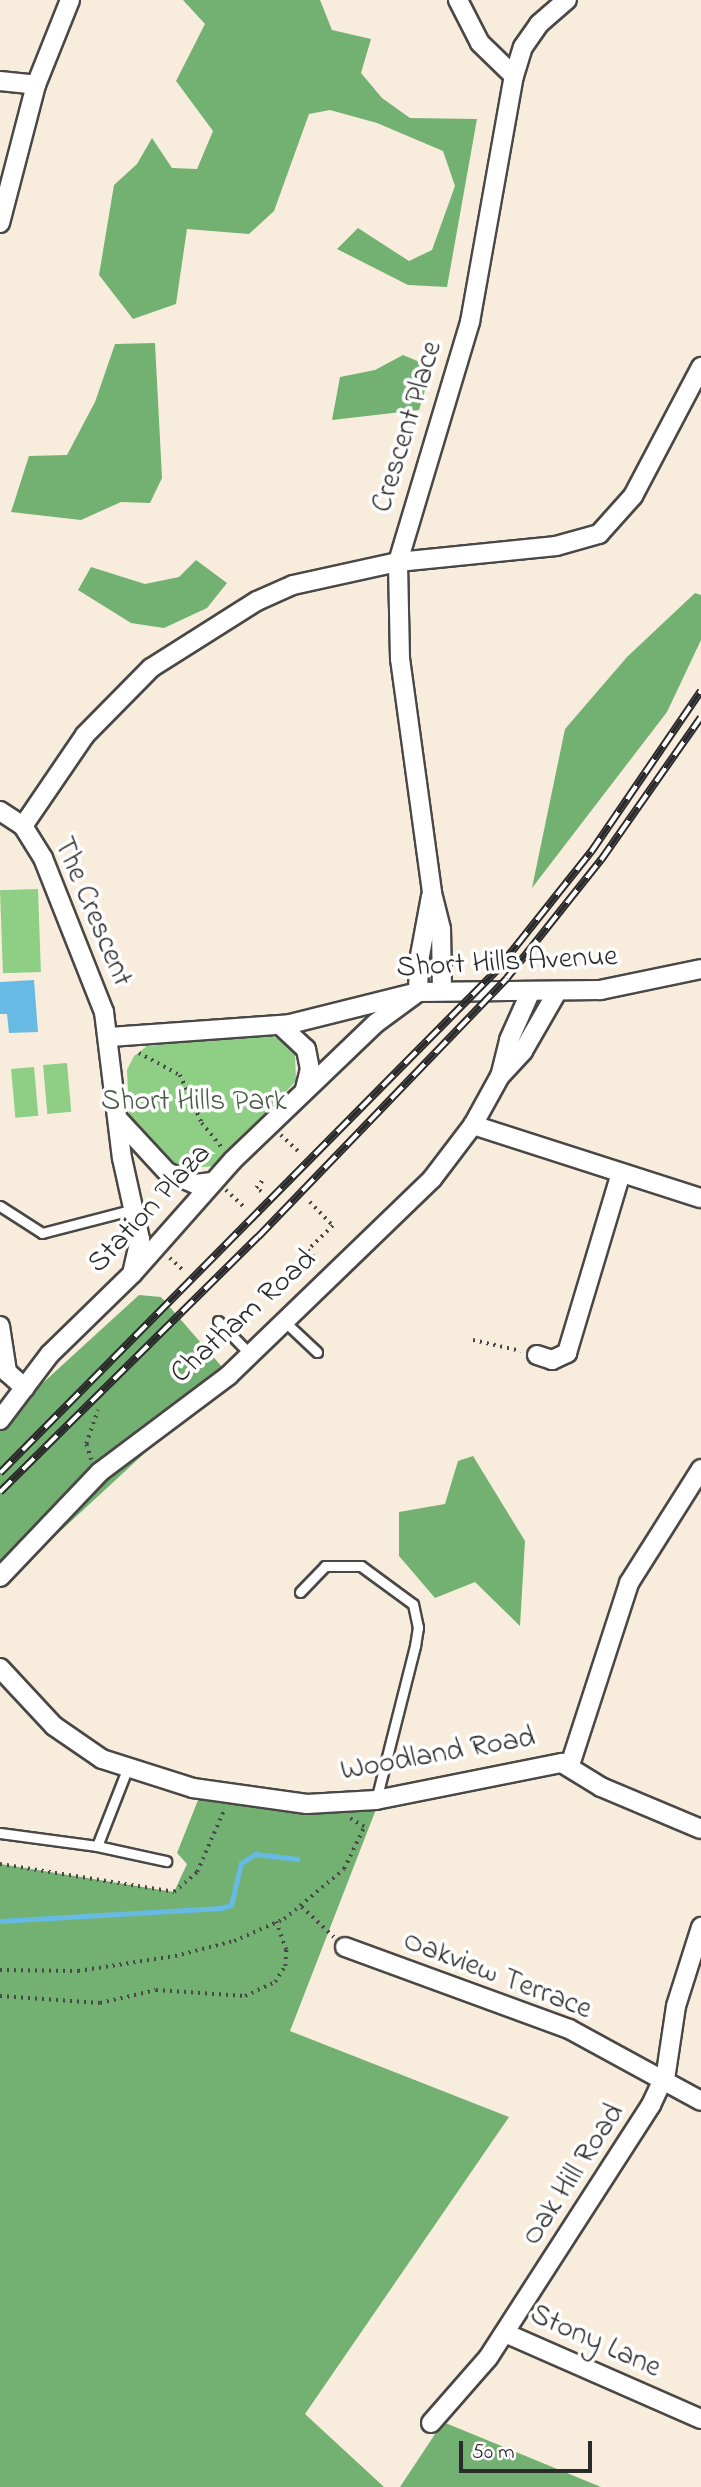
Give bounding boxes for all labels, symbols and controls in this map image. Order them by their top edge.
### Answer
street label: Crescent Place [365,337,451,517]
street label: The Crescent [44,832,140,992]
street label: Short Hills Avenue [396,939,618,987]
park label: Short Hills Park [101,1084,287,1120]
street label: Station Plaza [81,1137,219,1281]
street label: Chatham Road [164,1242,324,1392]
street label: Woodland Road [338,1720,538,1790]
street label: Oakview Terrace [398,1924,596,2028]
street label: Oak Hill Road [515,2097,633,2253]
street label: Stony Lane [524,2297,666,2387]
scale bar [463,2428,596,2472]
text: 50 m [472,2438,515,2468]

